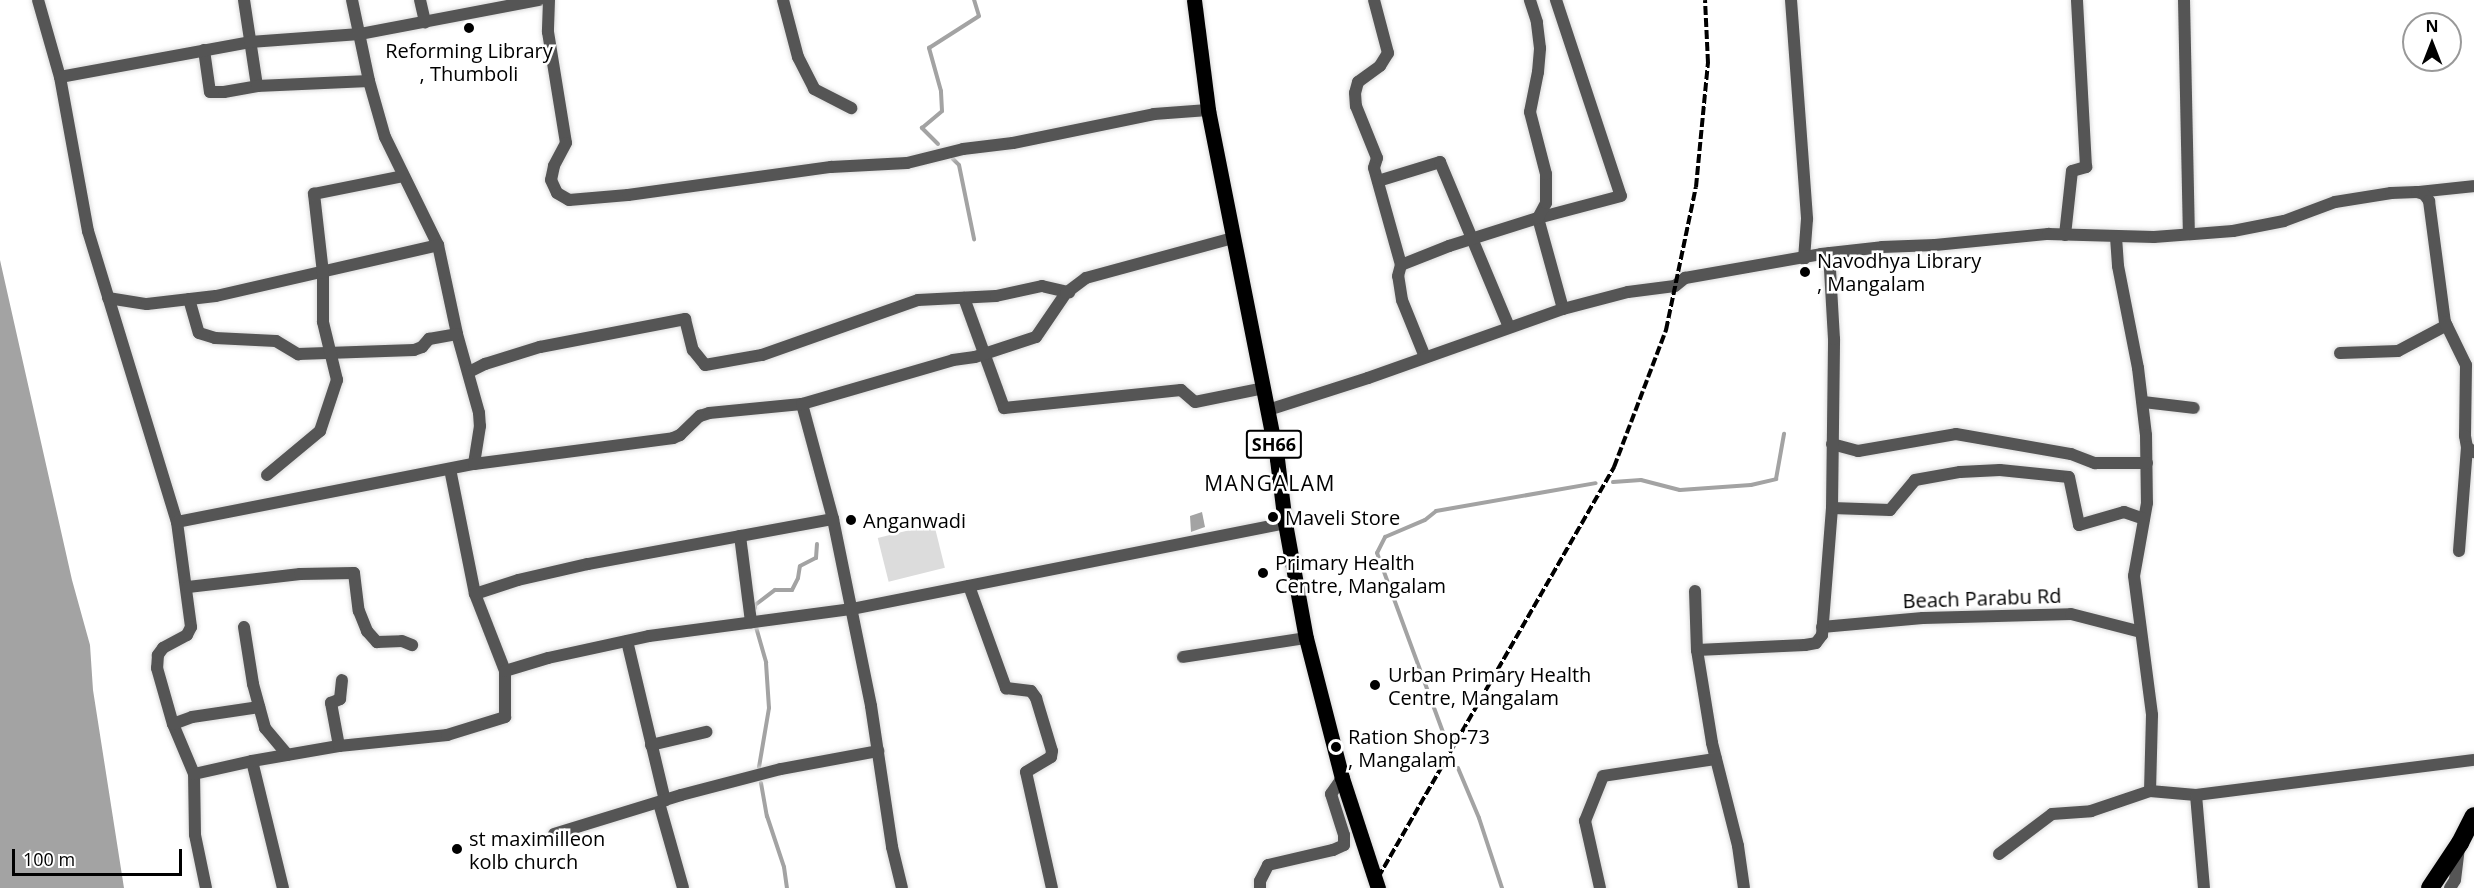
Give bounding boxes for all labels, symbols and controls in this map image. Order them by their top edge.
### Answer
north arrow [2402,12,2462,72]
text: N [2425,15,2439,37]
marker: Reforming Library , Thumboli [462,21,476,35]
place label: Reforming Library , Thumboli [385,38,553,85]
place label: Navodhya Library , Mangalam [1817,248,1981,295]
marker: Navodhya Library , Mangalam [1798,265,1812,279]
road number: SH66 [1246,429,1302,459]
district label: MANGALAM [1204,470,1336,496]
place label: Maveli Store [1285,505,1400,529]
place label: Anganwadi [863,508,966,532]
marker: Maveli Store [1266,510,1280,524]
marker: Anganwadi [844,513,858,527]
place label: Primary Health Centre, Mangalam [1275,550,1446,597]
marker: Primary Health Centre, Mangalam [1256,566,1270,580]
street label: Beach Parabu Rd [1902,583,2062,613]
place label: Urban Primary Health Centre, Mangalam [1388,662,1591,709]
marker: Urban Primary Health Centre, Mangalam [1366,676,1384,694]
place label: Ration Shop-73 , Mangalam [1348,724,1490,771]
marker: Ration Shop-73 , Mangalam [1329,740,1343,754]
place label: st maximilleon kolb church [469,826,605,873]
scale bar [15,837,184,875]
marker: st maximilleon kolb church [450,842,464,856]
text: 100 m [23,847,75,871]

